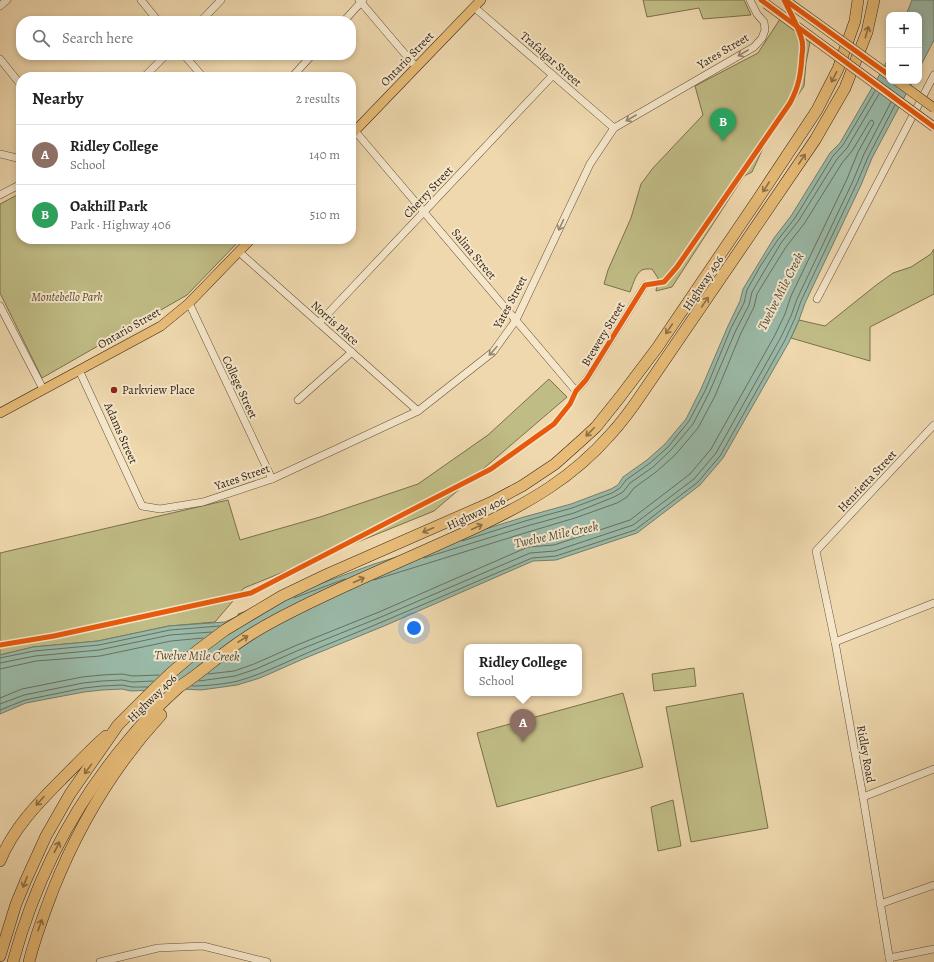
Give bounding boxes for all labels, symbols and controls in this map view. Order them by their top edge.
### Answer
map controls [886,12,922,84]
button: + [886,12,922,48]
search box [16,16,356,60]
one-way arrow [864,25,871,38]
icon: search [30,27,52,49]
text: Search here [62,28,133,48]
street label: Ontario Street [377,28,437,90]
street label: Trafalgar Street [517,28,585,90]
street label: Yates Street [693,29,752,73]
button: − [886,48,922,84]
one-way arrow [737,49,749,57]
one-way arrow [830,71,837,83]
text: Nearby [32,87,83,110]
text: 2 results [296,90,340,107]
pin: B [710,108,736,141]
one-way arrow [625,115,637,123]
text: Ridley College [70,136,158,156]
text: A [41,146,49,163]
text: 140 m [309,146,340,163]
one-way arrow [798,154,806,165]
text: School [70,156,105,173]
street label: Cherry Street [400,162,456,222]
one-way arrow [762,181,770,192]
text: Oakhill Park [70,196,147,216]
text: B [41,206,49,223]
text: 510 m [310,206,340,223]
text: Park · Highway 406 [70,216,171,233]
one-way arrow [557,218,564,230]
street label: Salina Street [448,225,500,283]
water label: Twelve Mile Creek [753,249,807,333]
street label: Highway 406 [679,252,728,314]
street label: Yates Street [489,273,531,332]
park label: Montebello Park [31,289,103,305]
street label: Norris Place [308,297,362,349]
one-way arrow [701,297,709,308]
street label: Brewery Street [577,299,629,369]
street label: Ontario Street [95,303,163,352]
one-way arrow [665,324,673,335]
one-way arrow [488,346,498,356]
street label: College Street [218,353,262,421]
place label: Parkview Place [122,382,195,398]
marker: Parkview Place [109,385,119,395]
street label: Adams Street [100,399,142,466]
one-way arrow [585,427,595,437]
street label: Henrietta Street [834,446,900,516]
street label: Yates Street [211,460,272,494]
street label: Highway 406 [444,492,508,534]
water label: Twelve Mile Creek [513,517,600,552]
one-way arrow [471,523,483,530]
one-way arrow [422,527,434,535]
one-way arrow [352,576,364,583]
your location [404,618,424,638]
one-way arrow [237,635,249,643]
popup [464,644,582,696]
water label: Twelve Mile Creek [154,646,240,665]
text: Ridley College [479,652,567,672]
street label: Highway 406 [124,670,181,726]
text: School [479,672,514,689]
pin: A [510,709,536,742]
street label: Ridley Road [853,724,879,785]
one-way arrow [84,763,92,774]
one-way arrow [36,796,45,807]
one-way arrow [54,841,61,853]
one-way arrow [21,876,28,888]
one-way arrow [37,919,45,931]

